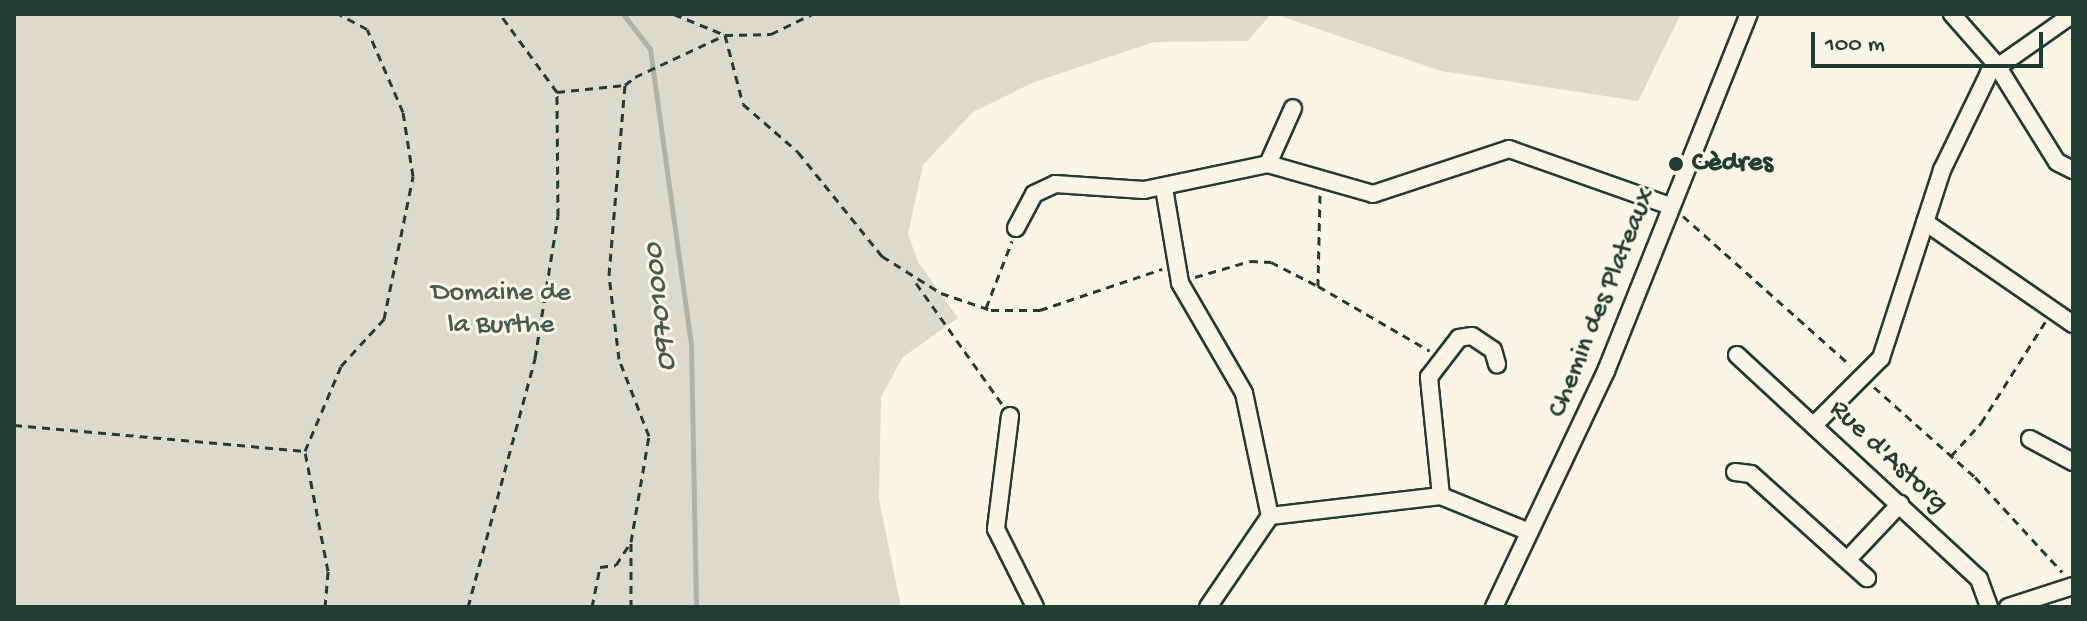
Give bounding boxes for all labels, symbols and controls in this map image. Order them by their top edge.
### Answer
scale bar [1815,16,2047,66]
text: 100 m [1825,31,1885,60]
place label: Cèdres [1692,147,1773,181]
marker: Cèdres [1667,155,1685,173]
street label: Chemin des Plateaux [1542,183,1664,423]
water label: O9701000 [637,241,687,373]
park label: Domaine de la Burthe [431,277,571,343]
street label: Rue d'Astorg [1821,393,1955,521]

